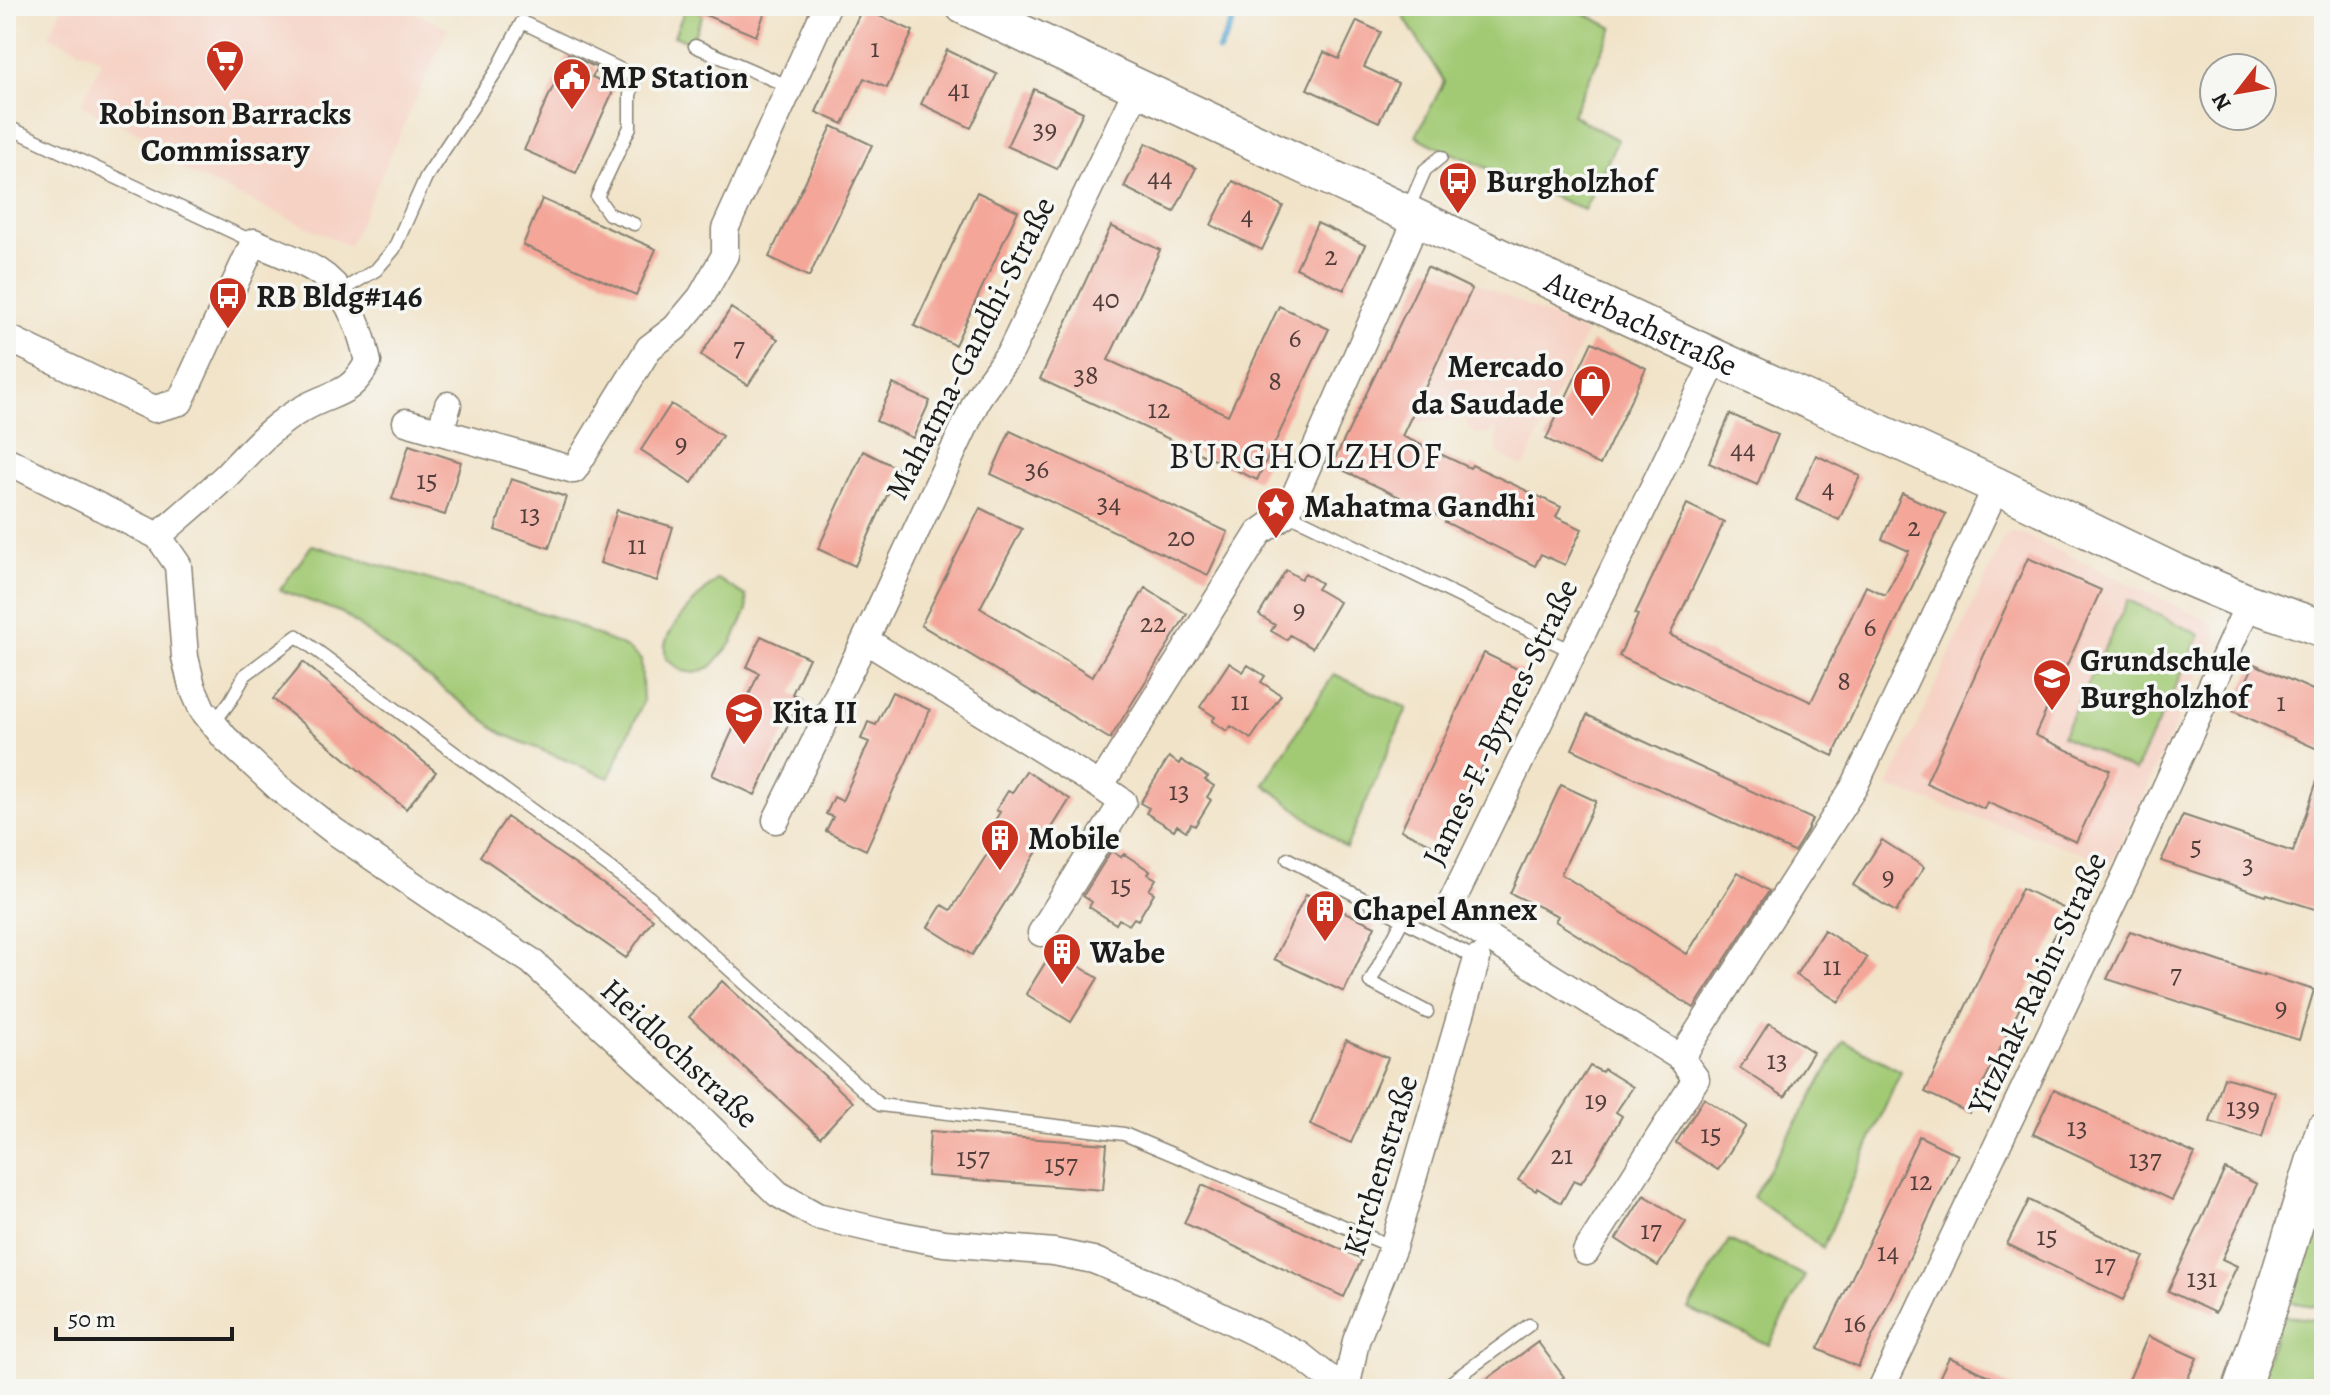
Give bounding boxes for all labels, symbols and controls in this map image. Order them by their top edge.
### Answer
house number: 1 [870,29,880,67]
supermarket icon: Robinson Barracks Commissary [204,38,246,93]
north arrow [2198,52,2278,132]
place label: MP Station [600,55,749,99]
public building icon: MP Station [551,56,593,111]
house number: 41 [948,70,970,108]
text: N [2205,87,2239,116]
place label: Robinson Barracks Commissary [98,91,352,172]
house number: 39 [1033,110,1057,148]
house number: 44 [1147,158,1173,196]
place label: Burgholzhof [1486,159,1659,203]
bus stop icon: Burgholzhof [1437,160,1479,215]
street label: Mahatma-Gandhi-Straße [874,189,1066,507]
house number: 4 [1241,196,1253,234]
house number: 2 [1324,237,1338,275]
street label: Auerbachstraße [1537,259,1745,387]
place label: RB Bldg#146 [256,274,422,318]
bus stop icon: RB Bldg#146 [207,275,249,330]
house number: 40 [1092,280,1120,318]
house number: 6 [1289,319,1302,357]
house number: 7 [733,328,745,366]
place label: Mercado da Saudade [1412,344,1564,425]
house number: 38 [1073,356,1099,394]
house number: 8 [1268,362,1282,400]
shop icon: Mercado da Saudade [1571,363,1613,418]
house number: 12 [1148,390,1170,428]
house number: 9 [675,424,687,462]
house number: 44 [1730,430,1756,468]
district label: BURGHOLZHOF [1169,431,1443,480]
house number: 36 [1025,450,1049,488]
house number: 15 [416,461,438,499]
house number: 4 [1822,469,1834,507]
house number: 34 [1097,484,1121,522]
place label: Mahatma Gandhi [1304,484,1535,528]
place icon: Mahatma Gandhi [1255,485,1297,540]
house number: 13 [519,495,541,533]
house number: 2 [1907,508,1921,546]
house number: 20 [1167,518,1195,556]
house number: 11 [627,526,647,564]
street label: James-F.-Byrnes-Straße [1411,571,1589,873]
house number: 9 [1293,590,1305,628]
house number: 22 [1140,604,1166,642]
house number: 6 [1864,608,1877,646]
place label: Grundschule Burgholzhof [2080,638,2253,719]
school or university icon: Grundschule Burgholzhof [2031,657,2073,712]
house number: 8 [1837,662,1851,700]
house number: 11 [1230,682,1250,720]
house number: 1 [2276,683,2286,721]
place label: Kita II [772,690,857,734]
school or university icon: Kita II [723,691,765,746]
house number: 13 [1168,772,1190,810]
place label: Mobile [1028,816,1120,860]
building icon: Mobile [979,817,1021,872]
house number: 5 [2190,827,2202,865]
street label: Yitzhak-Rabin-Straße [1956,845,2117,1122]
house number: 3 [2242,845,2254,883]
house number: 9 [1882,857,1894,895]
house number: 15 [1110,866,1132,904]
place label: Chapel Annex [1353,887,1537,931]
building icon: Chapel Annex [1304,888,1346,943]
place label: Wabe [1089,930,1165,974]
building icon: Wabe [1041,931,1083,986]
house number: 11 [1822,947,1842,985]
house number: 7 [2170,955,2182,993]
street label: Heidlochstraße [591,968,769,1138]
house number: 9 [2275,988,2287,1026]
house number: 13 [1766,1041,1788,1079]
street label: Kirchenstraße [1332,1069,1428,1261]
house number: 19 [1585,1081,1607,1119]
house number: 139 [2226,1088,2260,1126]
house number: 13 [2066,1108,2088,1146]
house number: 15 [1700,1115,1722,1153]
house number: 21 [1551,1136,1573,1174]
house number: 157 [956,1138,990,1176]
house number: 137 [2129,1140,2162,1178]
house number: 157 [1044,1145,1078,1183]
house number: 12 [1910,1162,1932,1200]
house number: 17 [1640,1211,1662,1249]
house number: 15 [2036,1217,2058,1255]
house number: 14 [1877,1233,1899,1271]
house number: 17 [2094,1245,2116,1283]
house number: 131 [2187,1259,2217,1297]
scale bar [56,1291,232,1341]
text: 50 m [68,1303,116,1335]
house number: 16 [1844,1304,1866,1342]

